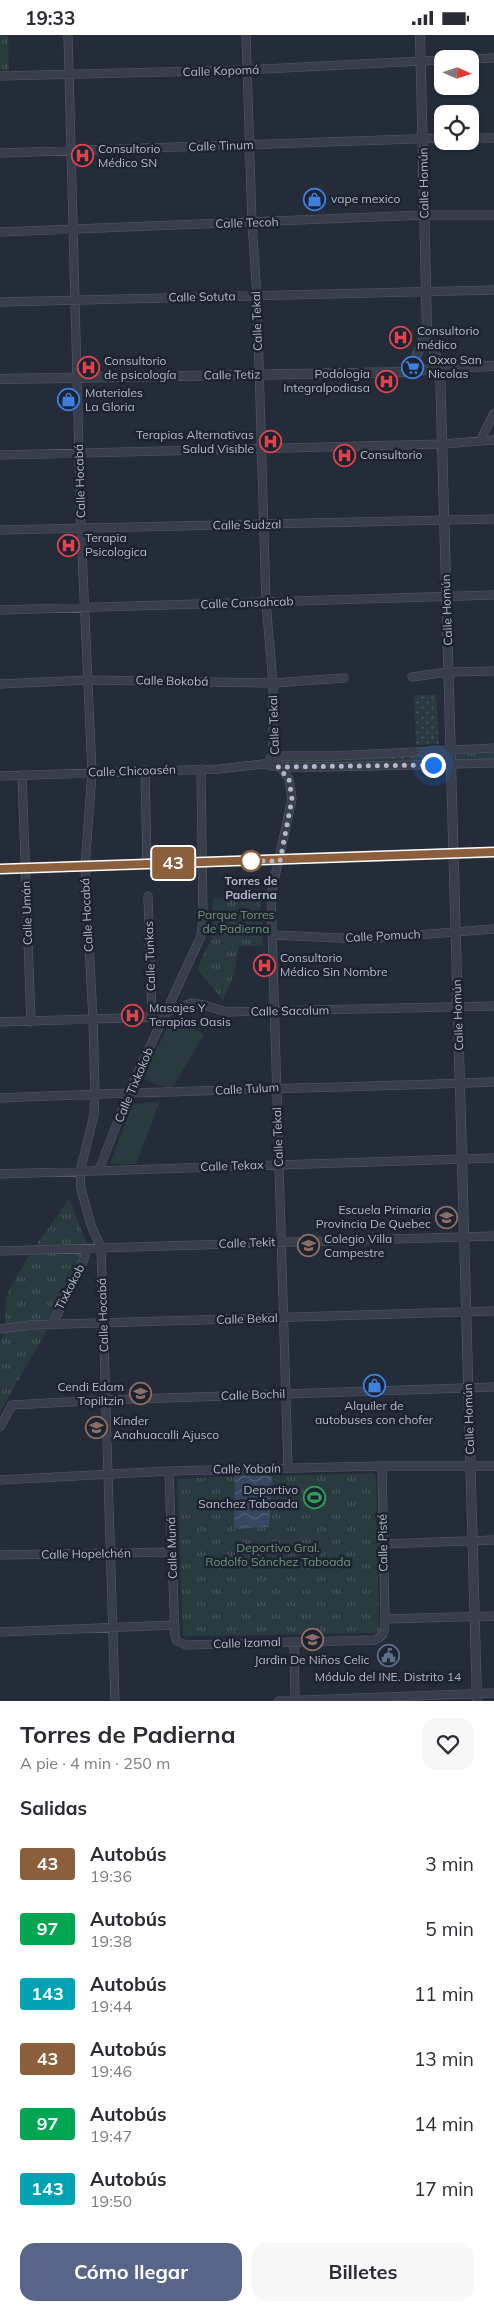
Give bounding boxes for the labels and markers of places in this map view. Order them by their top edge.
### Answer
place label: Consultorio Médico SN [98,141,161,170]
hospital icon: Consultorio Médico SN [70,144,94,168]
shop icon: vape mexico [303,187,327,211]
place label: vape mexico [331,191,400,206]
place label: Consultorio médico [417,323,480,352]
hospital icon: Consultorio médico [389,326,413,350]
place label: Oxxo San Nicolas [428,352,482,381]
place label: Consultorio de psicología [104,353,177,382]
supermarket icon: Oxxo San Nicolas [400,355,424,379]
hospital icon: Consultorio de psicología [76,356,100,380]
place label: Podologia Integralpodiasa [283,366,370,395]
hospital icon: Podologia Integralpodiasa [374,369,398,393]
place label: Materiales La Gloria [85,385,143,414]
shop icon: Materiales La Gloria [57,388,81,412]
place label: Terapias Alternativas Salud Visible [136,427,254,456]
hospital icon: Terapias Alternativas Salud Visible [258,430,282,454]
hospital icon: Consultorio [332,443,356,467]
place label: Consultorio [360,447,423,462]
place label: Terapia Psicologica [85,530,147,559]
hospital icon: Terapia Psicologica [57,533,81,557]
marker: Torres de Padierna [240,850,262,872]
place label: Torres de Padierna [225,873,278,902]
place label: Consultorio Médico Sin Nombre [280,950,388,979]
hospital icon: Consultorio Médico Sin Nombre [252,953,276,977]
place label: Masajes Y Terapias Oasis [149,1000,231,1029]
hospital icon: Masajes Y Terapias Oasis [121,1003,145,1027]
place label: Escuela Primaria Provincia De Quebec [316,1202,431,1231]
school or university icon: Escuela Primaria Provincia De Quebec [435,1205,459,1229]
place label: Colegio Villa Campestre [324,1231,392,1260]
school or university icon: Colegio Villa Campestre [296,1234,320,1258]
shop icon: Alquiler de autobuses con chofer [362,1373,386,1397]
place label: Cendi Edam Topiltzin [58,1379,124,1408]
school or university icon: Cendi Edam Topiltzin [128,1382,152,1406]
place label: Alquiler de autobuses con chofer [315,1398,434,1427]
place label: Kinder Anahuacalli Ajusco [113,1413,219,1442]
school or university icon: Kinder Anahuacalli Ajusco [85,1416,109,1440]
place label: Deportivo Sanchez Taboada [198,1482,298,1511]
sports icon: Deportivo Sanchez Taboada [302,1485,326,1509]
school or university icon: Jardin De Niños Celic [300,1627,324,1651]
public building icon: Módulo del INE. Distrito 14 [376,1644,400,1668]
place label: Jardin De Niños Celic [254,1652,370,1667]
place label: Módulo del INE. Distrito 14 [315,1669,461,1684]

